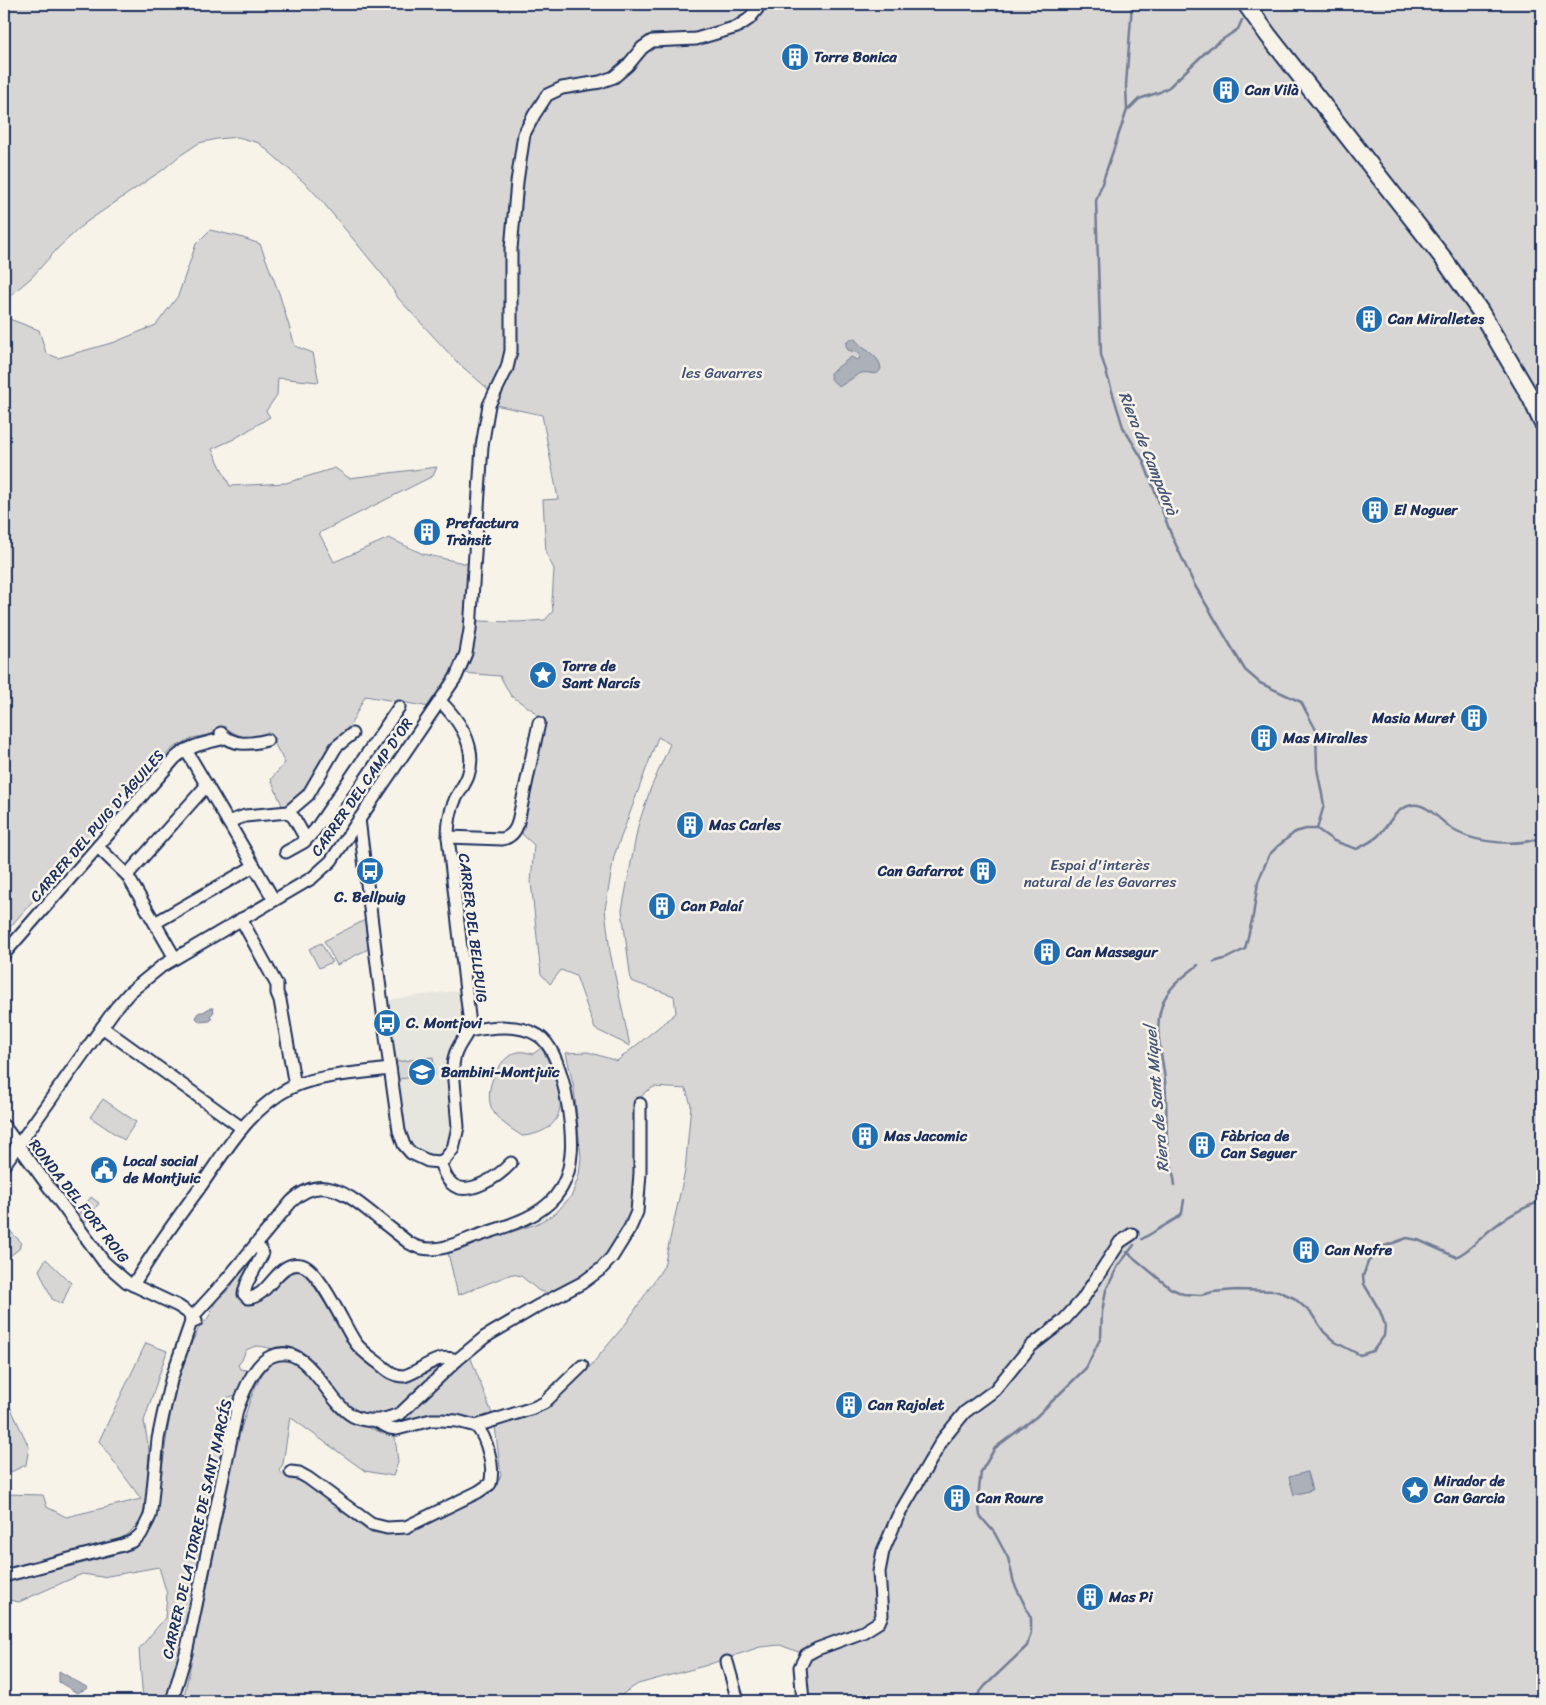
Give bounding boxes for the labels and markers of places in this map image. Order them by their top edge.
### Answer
building icon: Torre Bonica [780,42,810,72]
place label: Torre Bonica [814,44,897,70]
building icon: Can Vilà [1211,75,1241,105]
place label: Can Vilà [1244,77,1299,103]
building icon: Can Miralletes [1354,304,1384,334]
place label: Can Miralletes [1387,306,1485,332]
building icon: El Noguer [1360,495,1390,525]
place label: El Noguer [1394,497,1459,523]
place label: Prefactura Trànsit [446,510,519,553]
building icon: Prefactura Trànsit [412,517,442,547]
place label: Torre de Sant Narcís [561,653,641,696]
place icon: Torre de Sant Narcís [528,660,558,690]
building icon: Masia Muret [1459,703,1489,733]
place label: Masia Muret [1371,705,1456,731]
building icon: Mas Miralles [1249,723,1279,753]
place label: Mas Miralles [1282,725,1368,751]
building icon: Mas Carles [675,810,705,840]
place label: Mas Carles [708,812,782,838]
bus stop icon: C. Bellpuig [355,856,385,886]
building icon: Can Gafarrot [968,856,998,886]
place label: Can Gafarrot [877,858,964,884]
place label: C. Bellpuig [333,884,406,910]
building icon: Can Palaí [647,891,677,921]
place label: Can Palaí [680,893,744,919]
building icon: Can Massegur [1032,937,1062,967]
place label: Can Massegur [1065,939,1159,965]
bus stop icon: C. Montjovi [372,1008,402,1038]
place label: C. Montjovi [405,1010,483,1036]
school or university icon: Bambini-Montjuïc [407,1057,437,1087]
place label: Bambini-Montjuïc [441,1059,560,1085]
building icon: Mas Jacomic [850,1121,880,1151]
place label: Mas Jacomic [883,1123,968,1149]
place label: Fàbrica de Can Seguer [1220,1123,1298,1166]
building icon: Fàbrica de Can Seguer [1187,1130,1217,1160]
place label: Local social de Montjuic [123,1148,202,1191]
public building icon: Local social de Montjuic [89,1155,119,1185]
building icon: Can Nofre [1291,1235,1321,1265]
place label: Can Nofre [1324,1237,1393,1263]
building icon: Can Rajolet [834,1390,864,1420]
place label: Can Rajolet [867,1392,945,1418]
place label: Mirador de Can Garcia [1433,1468,1506,1511]
place icon: Mirador de Can Garcia [1400,1475,1430,1505]
building icon: Can Roure [942,1483,972,1513]
place label: Can Roure [975,1485,1044,1511]
building icon: Mas Pi [1075,1582,1105,1612]
place label: Mas Pi [1108,1584,1153,1610]

